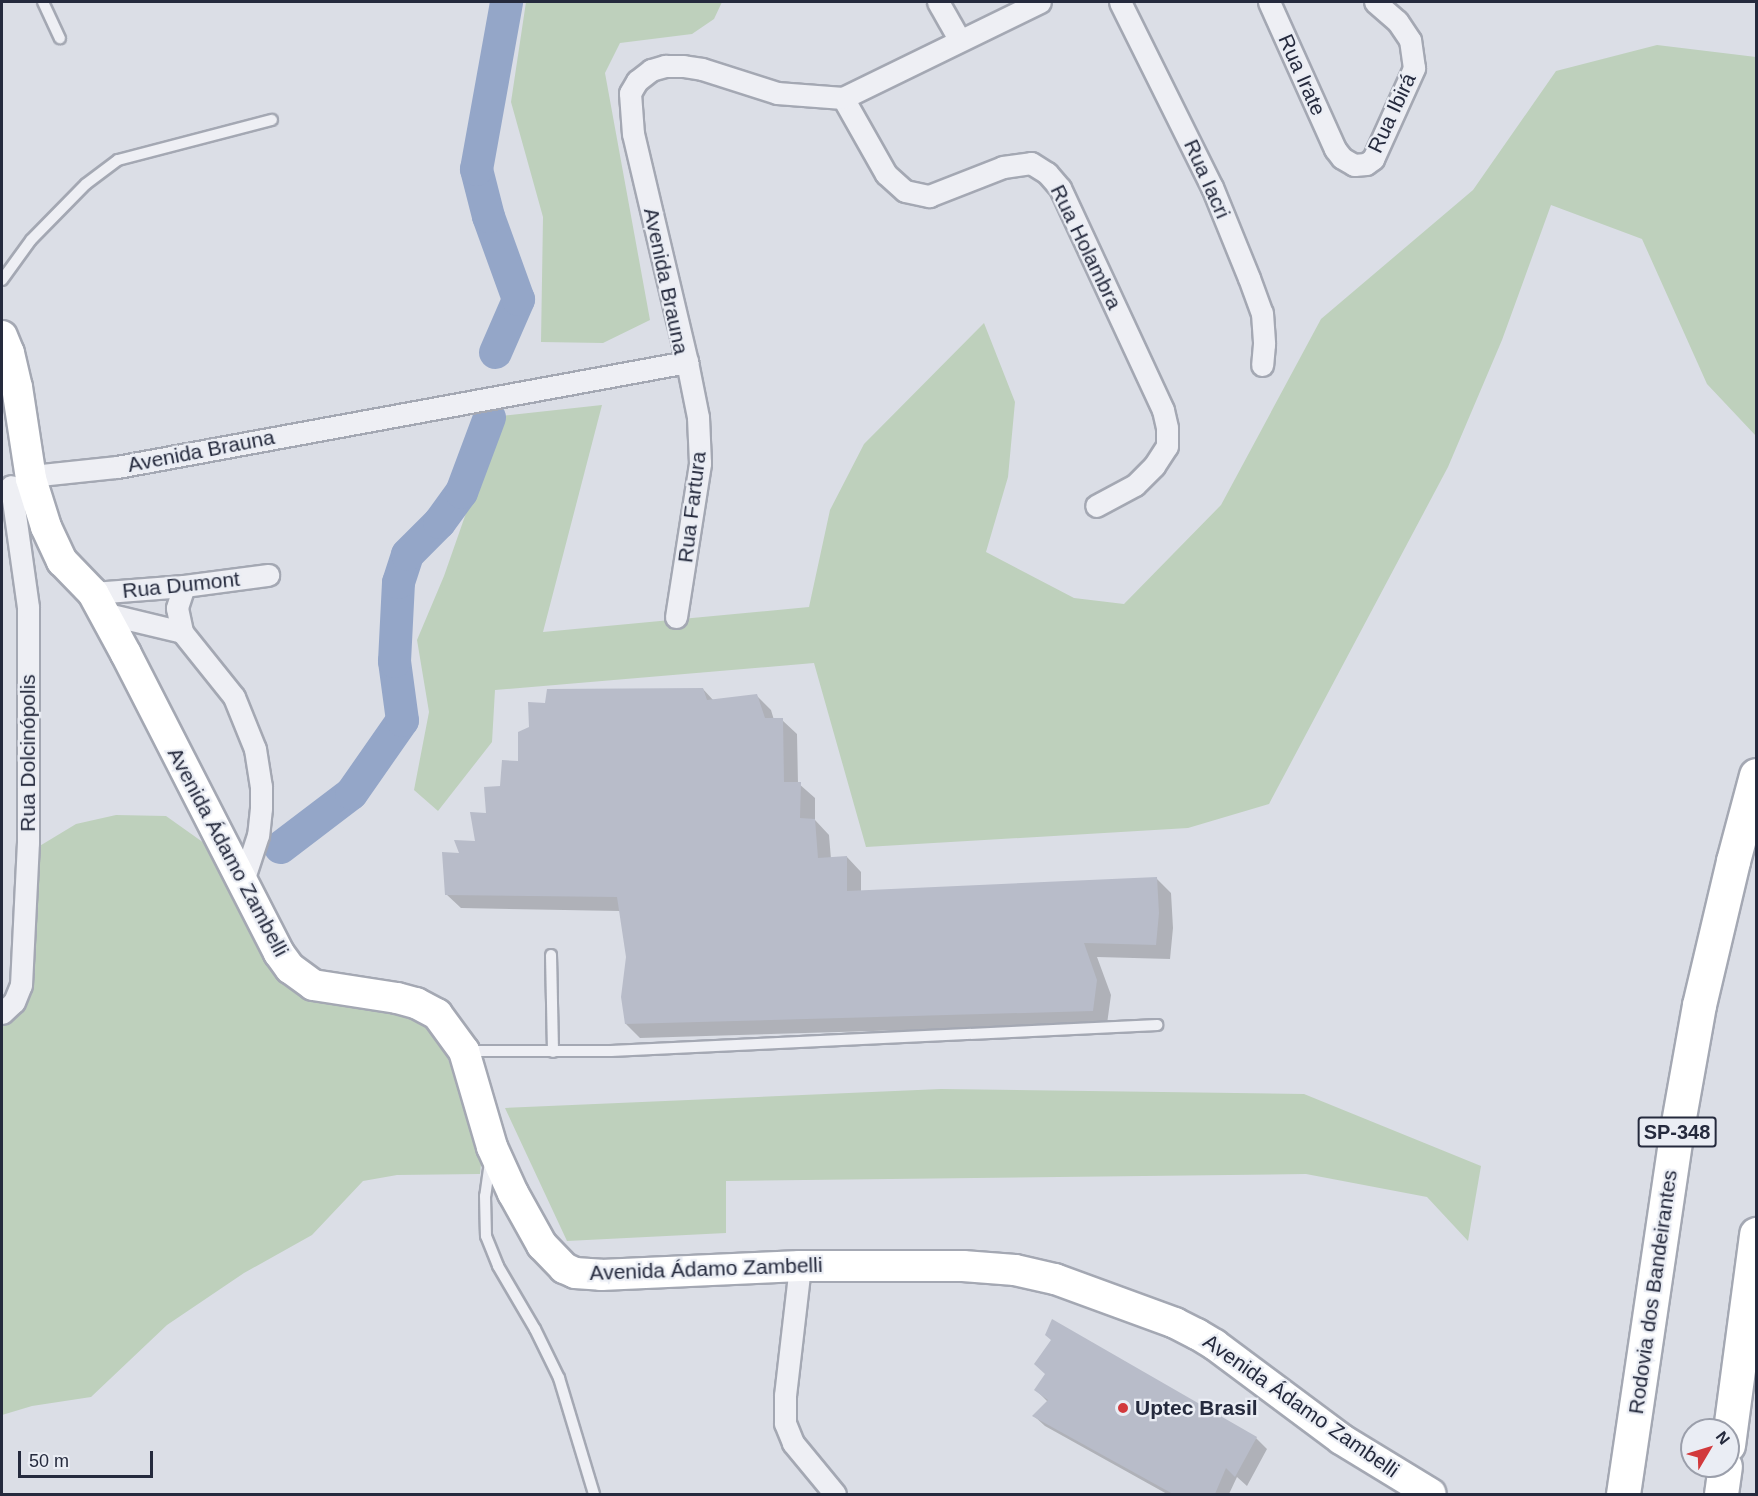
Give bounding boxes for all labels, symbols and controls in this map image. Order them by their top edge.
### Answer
street label: Rua Irate [1273,30,1331,120]
street label: Rua Ibirá [1363,69,1421,157]
street label: Rua Iacri [1178,135,1236,223]
street label: Rua Holambra [1045,181,1127,313]
street label: Avenida Brauna [638,205,694,357]
street label: Avenida Brauna [125,424,277,478]
street label: Rua Fartura [673,450,711,564]
street label: Rua Dumont [121,566,241,604]
street label: Rua Dolcinópolis [15,674,41,832]
street label: Avenida Ádamo Zambelli [162,743,294,961]
road number: SP-348 [1636,1115,1718,1149]
street label: Rodovia dos Bandeirantes [1623,1168,1683,1416]
street label: Avenida Ádamo Zambelli [589,1252,823,1286]
street label: Avenida Ádamo Zambelli [1198,1329,1404,1483]
place label: Uptec Brasil [1135,1395,1258,1421]
marker: Uptec Brasil [1116,1401,1130,1415]
north arrow [1680,1418,1740,1478]
text: N [1713,1428,1733,1448]
scale bar [21,1439,156,1477]
text: 50 m [29,1451,69,1471]

